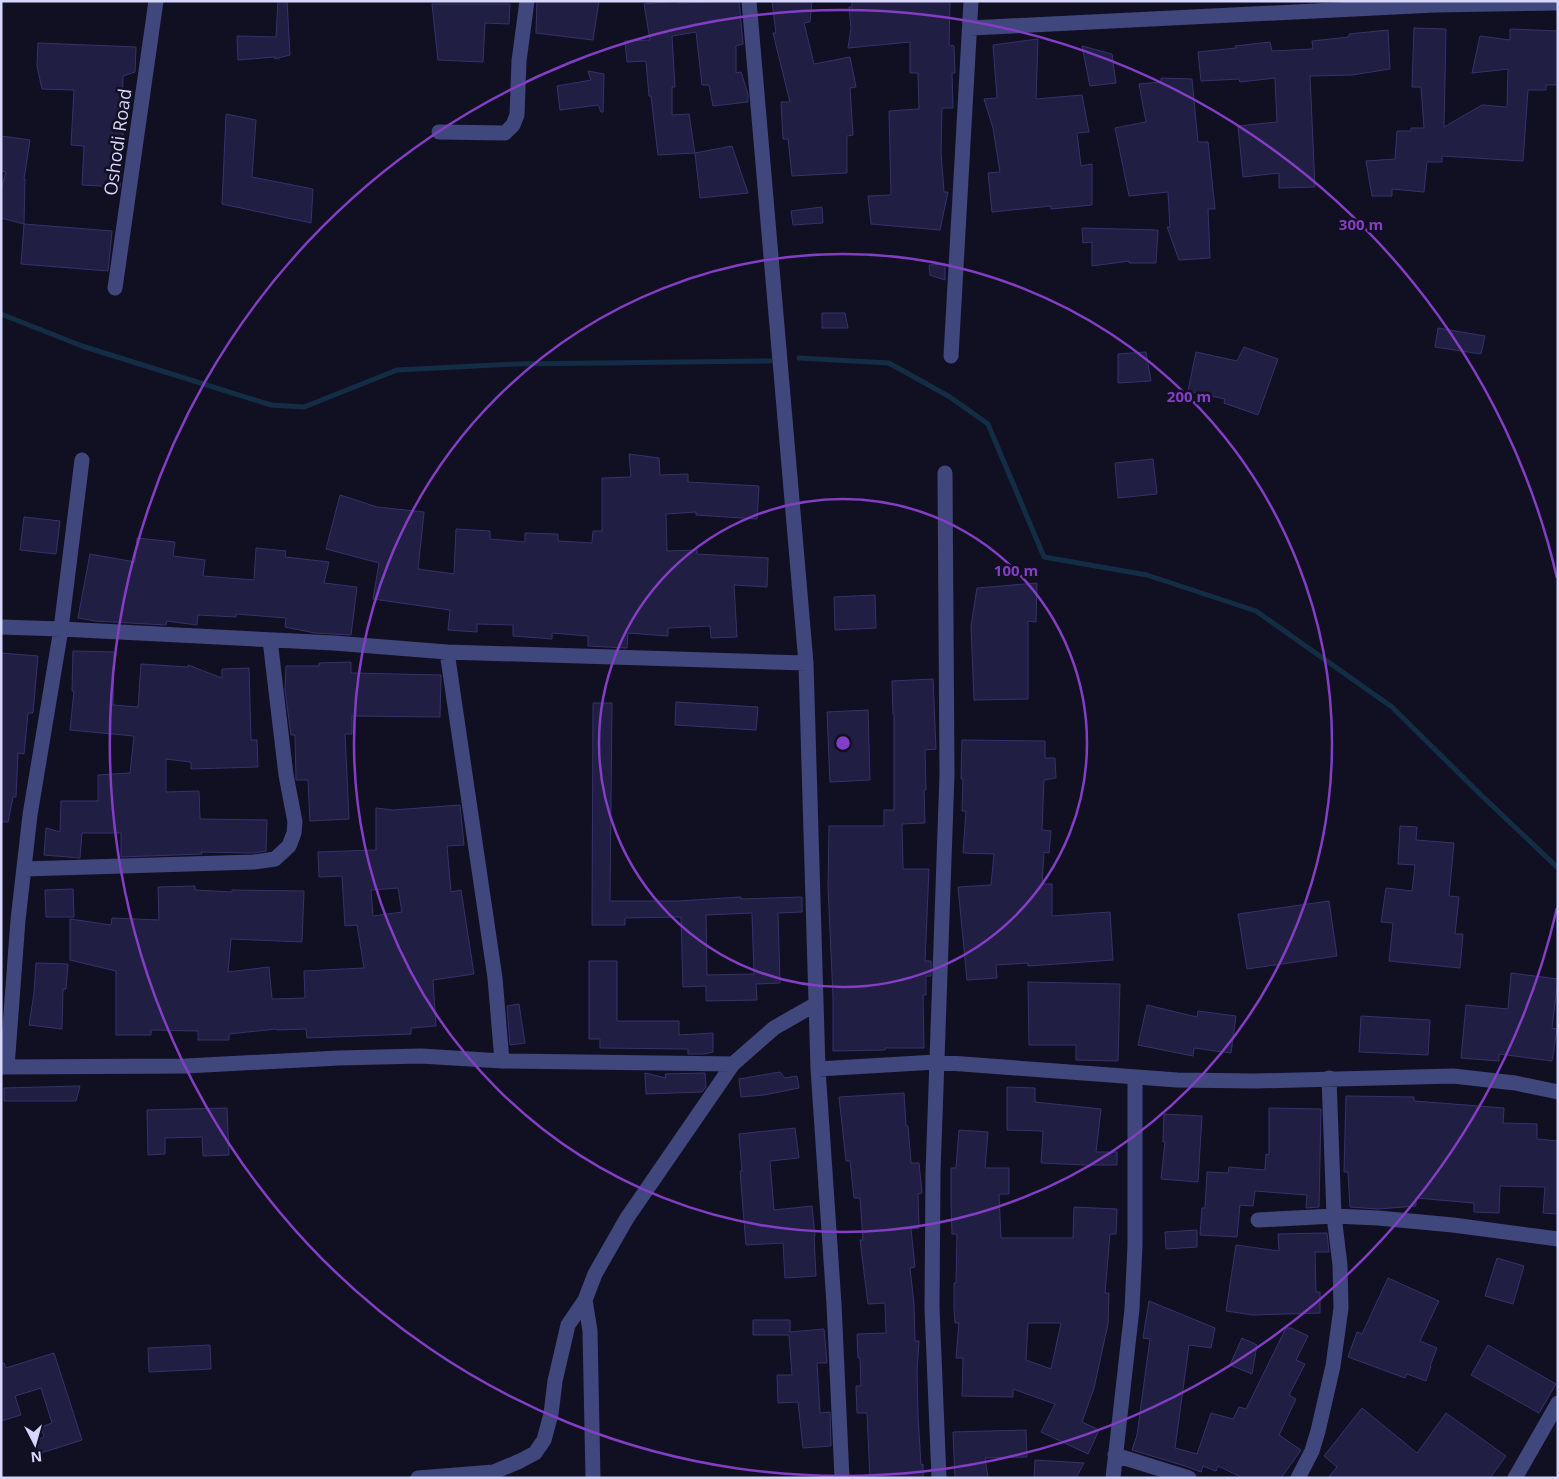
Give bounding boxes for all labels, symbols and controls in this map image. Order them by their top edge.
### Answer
street label: Oshodi Road [98,87,136,197]
text: 300 m [1339,214,1383,234]
text: 200 m [1167,386,1211,406]
text: 100 m [994,560,1038,580]
centre of rings [834,734,852,752]
north arrow [10,1419,60,1469]
text: N [30,1447,43,1467]

